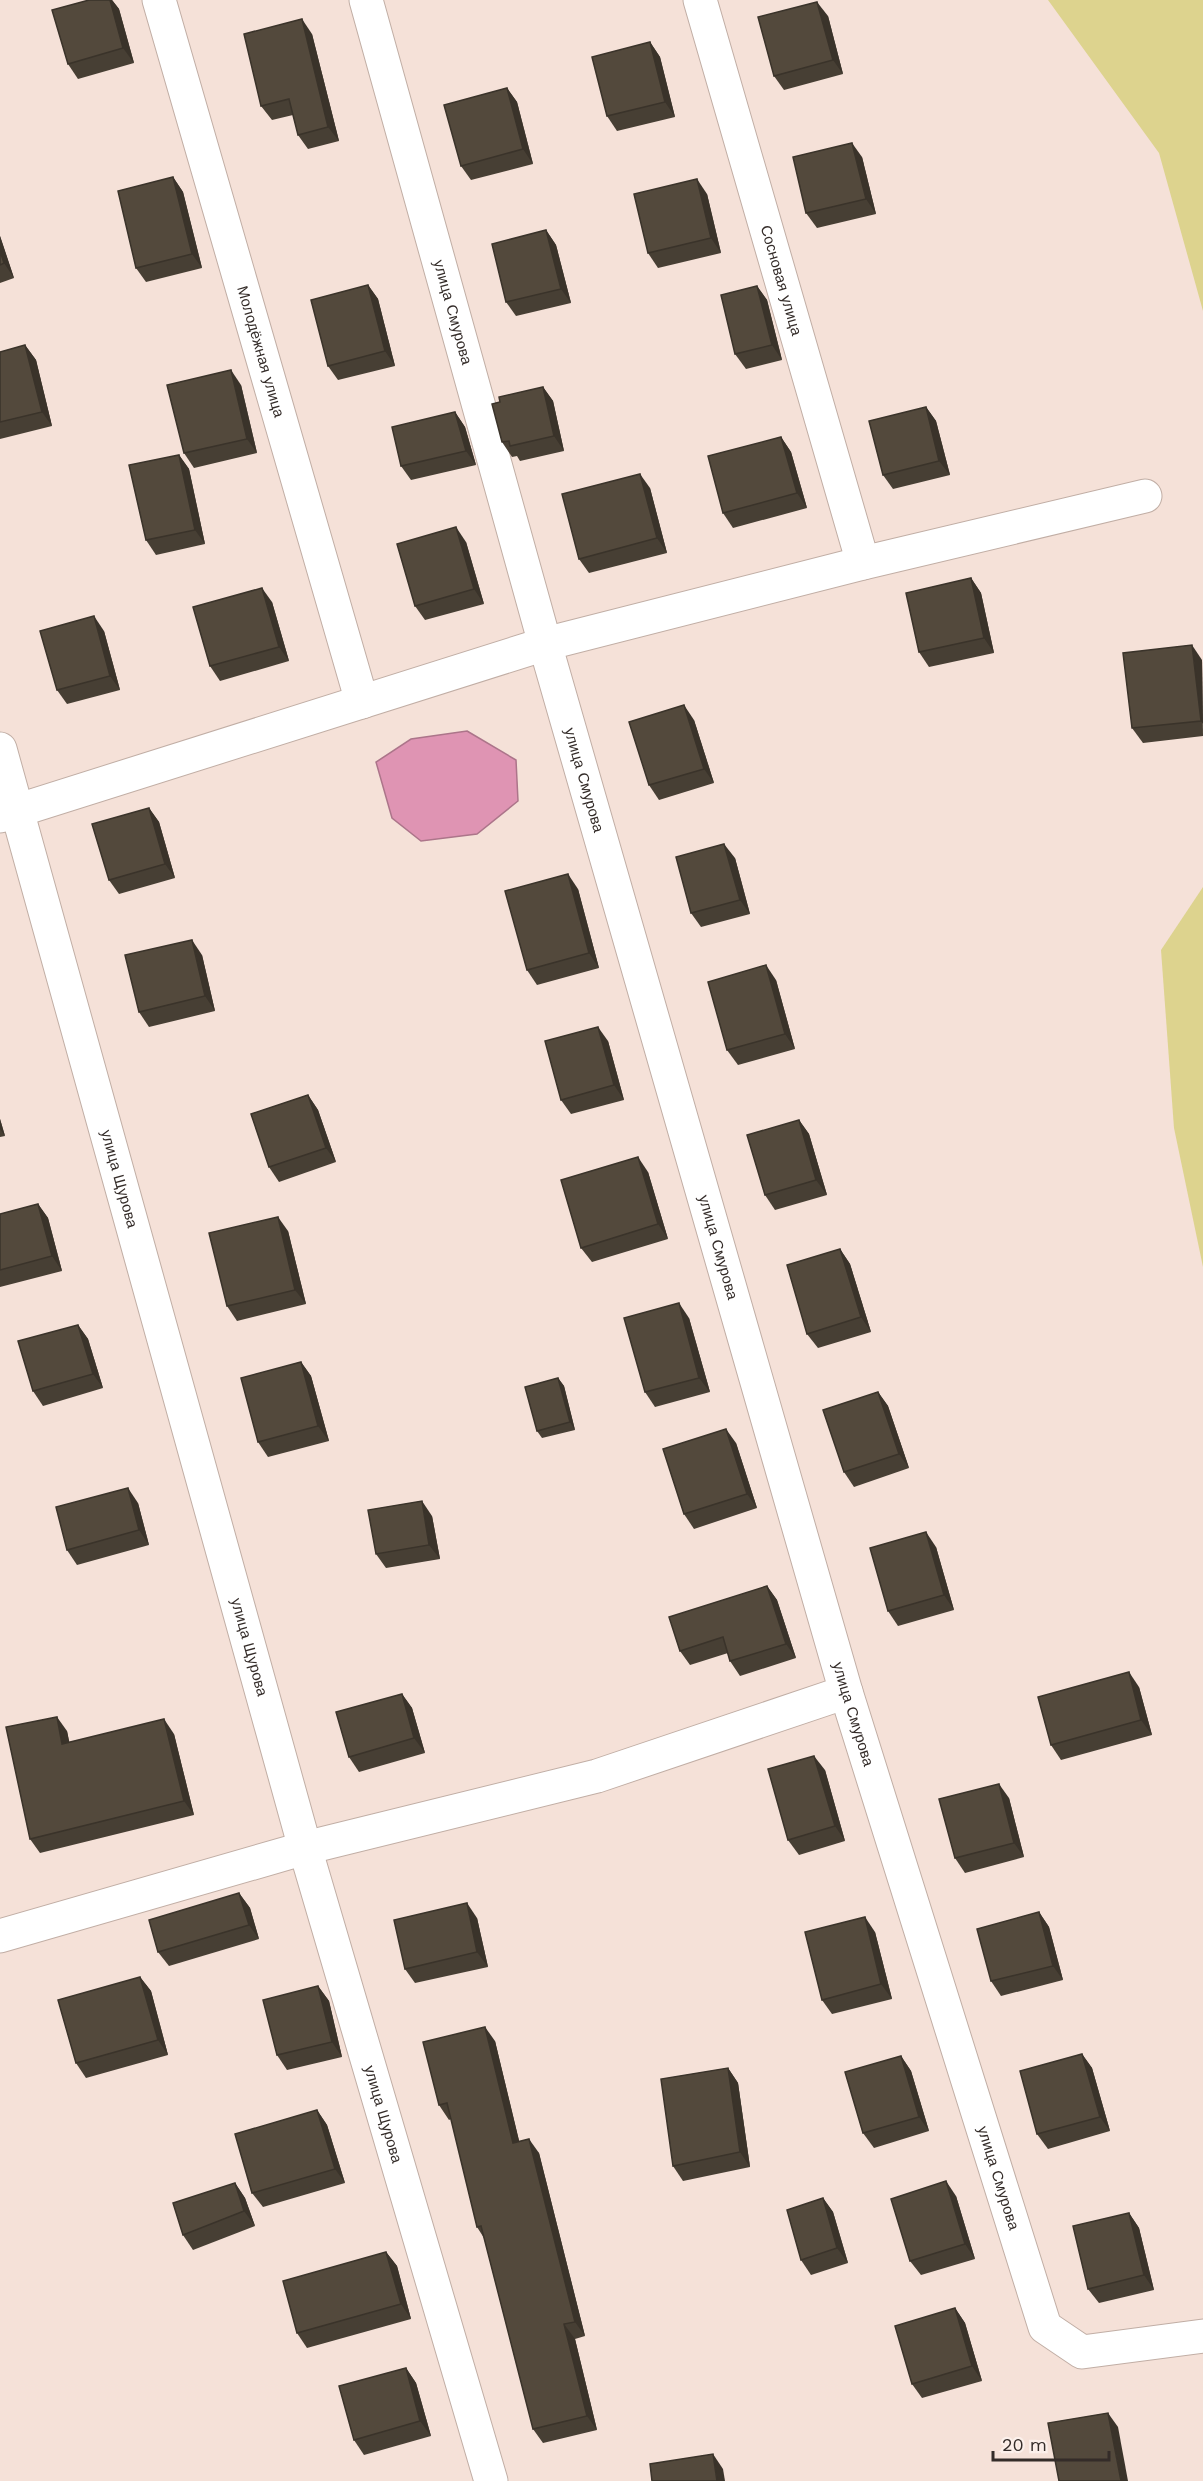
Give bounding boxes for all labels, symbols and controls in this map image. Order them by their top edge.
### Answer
street label: Сосновая улица [757,223,806,338]
street label: улица Смурова [430,258,476,367]
street label: Молодёжная улица [233,284,288,420]
street label: улица Смурова [561,726,608,835]
street label: улица Щурова [97,1128,142,1230]
street label: улица Смурова [695,1193,742,1302]
street label: улица Щурова [227,1596,272,1699]
street label: улица Смурова [829,1660,878,1769]
street label: улица Щурова [360,2063,406,2166]
street label: улица Смурова [974,2124,1023,2233]
scale bar [993,2424,1108,2462]
text: 20 m [1002,2434,1047,2455]

